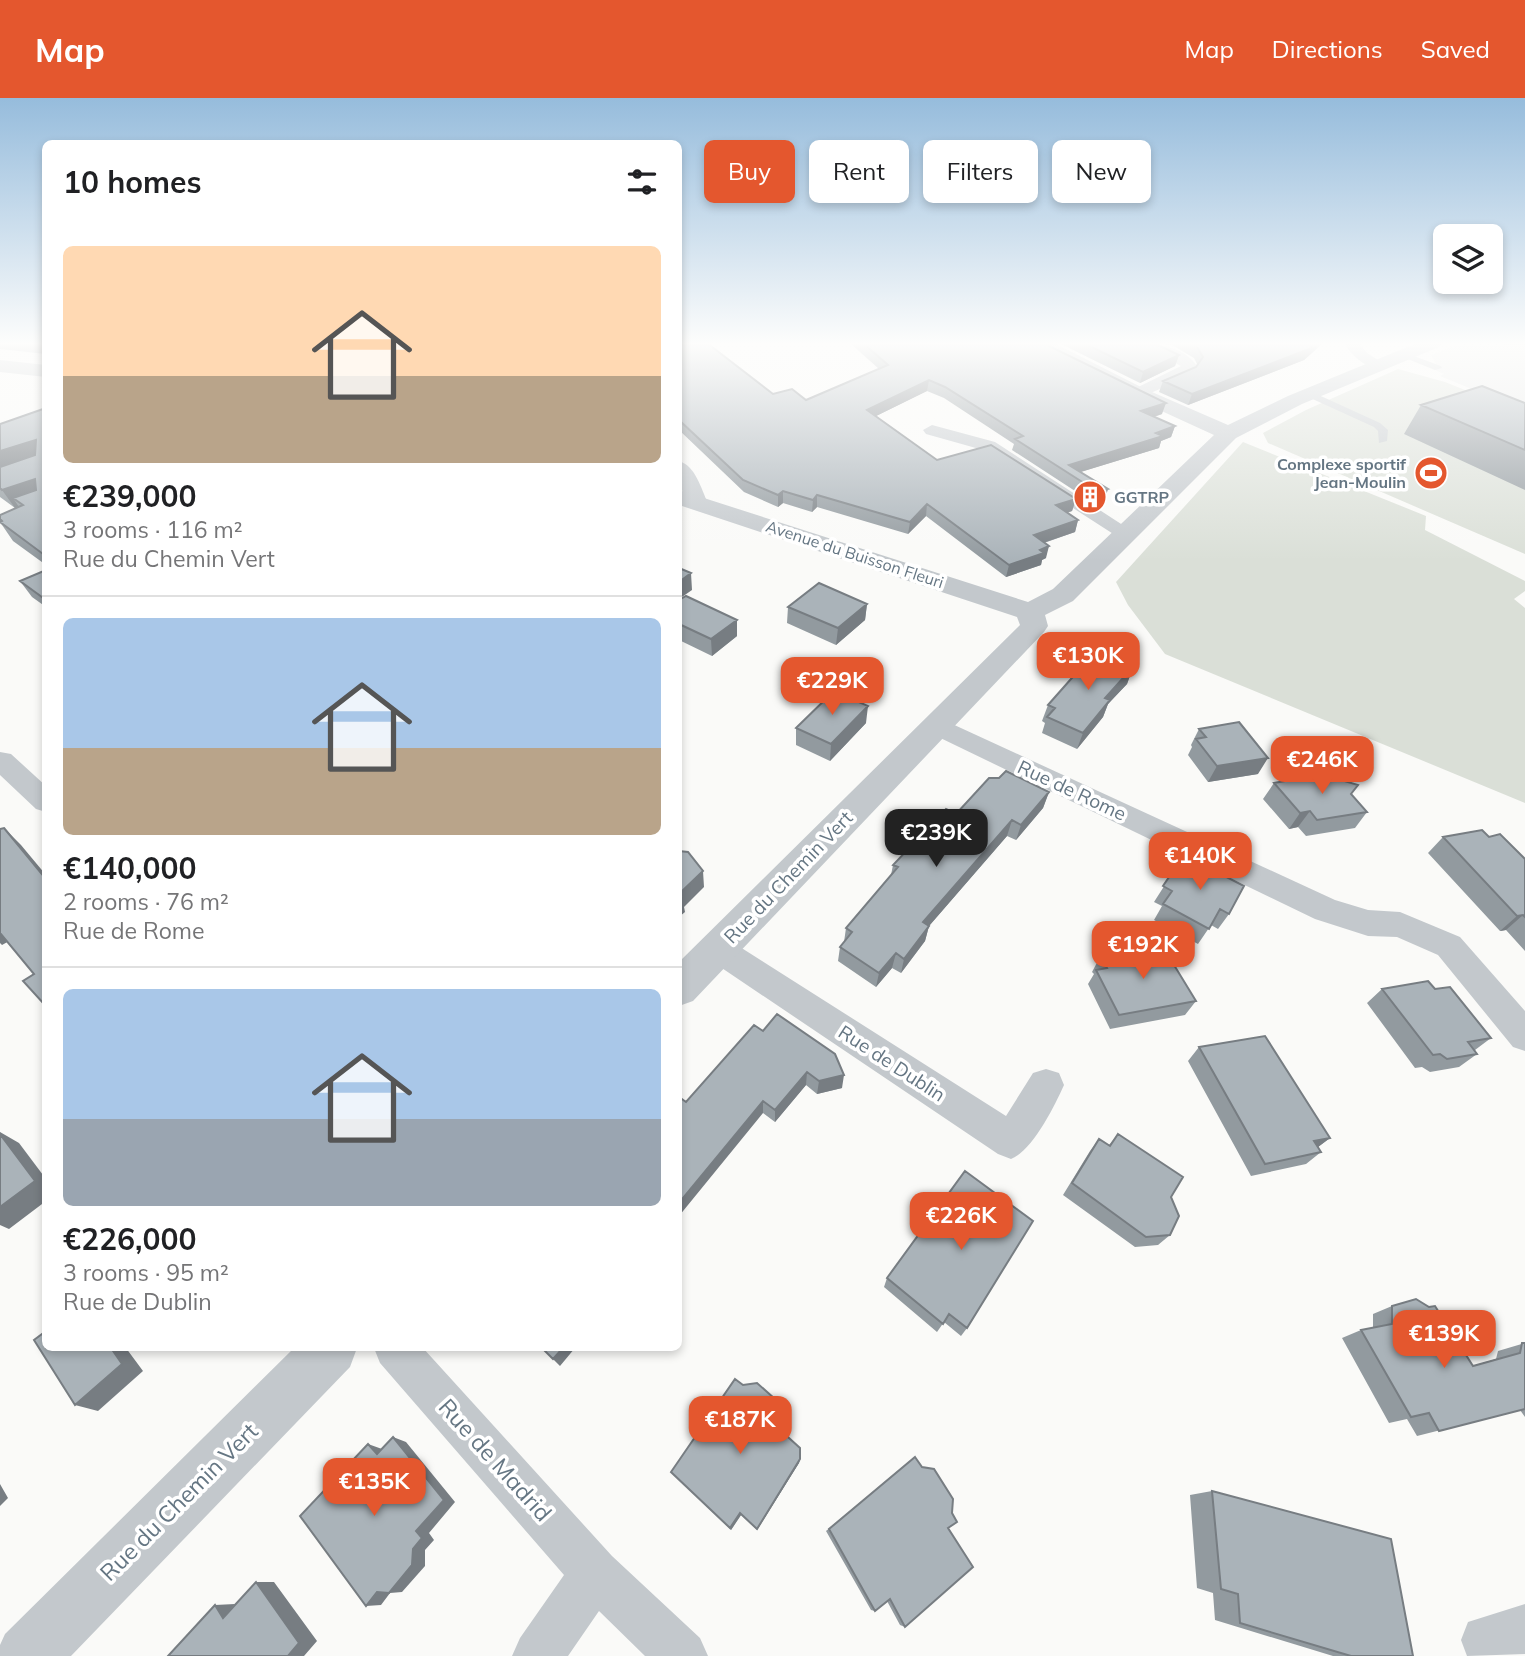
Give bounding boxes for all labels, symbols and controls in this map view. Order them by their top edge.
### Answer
text: Map [35,29,105,70]
text: Map [1184,34,1234,64]
text: Directions [1272,34,1383,64]
text: Saved [1421,34,1490,64]
chip: Buy [704,140,795,203]
chip: Rent [809,140,909,203]
chip: Filters [923,140,1038,203]
chip: New [1052,140,1151,203]
text: 10 homes [63,163,202,201]
icon: filters [623,163,661,201]
map controls [1433,224,1503,294]
button: layers [1433,224,1503,294]
icon: home [299,292,425,418]
place label: Complexe sportif Jean-Moulin [1277,454,1407,492]
sports icon: Complexe sportif Jean-Moulin [1412,454,1450,492]
text: €239,000 [63,477,196,515]
building icon: GGTRP [1071,478,1109,516]
place label: GGTRP [1114,487,1170,507]
text: 3 rooms · 116 m² [63,515,243,544]
street label: Avenue du Buisson Fleuri [764,516,946,592]
text: Rue du Chemin Vert [63,544,275,573]
pin: €130K [1039,632,1137,692]
text: €130K [1053,640,1123,669]
pin: €229K [783,658,881,717]
icon: home [299,664,425,790]
text: €229K [797,665,867,694]
pin: €246K [1273,736,1371,796]
text: €246K [1287,744,1357,773]
street label: Rue de Rome [1014,754,1130,826]
street label: Rue du Chemin Vert [719,805,858,948]
pin: €239K [887,810,985,869]
text: €239K [901,817,971,846]
pin: €140K [1151,832,1249,892]
text: €140K [1165,840,1235,869]
text: €140,000 [63,849,196,887]
text: 2 rooms · 76 m² [63,887,229,916]
text: Rue de Rome [63,916,205,945]
pin: €192K [1094,922,1192,981]
text: €192K [1108,929,1178,958]
street label: Rue de Dublin [834,1019,950,1107]
icon: home [299,1035,425,1161]
pin: €226K [912,1192,1010,1252]
text: €226K [926,1200,996,1229]
text: €226,000 [63,1220,196,1258]
text: 3 rooms · 95 m² [63,1258,229,1287]
text: Rue de Dublin [63,1287,212,1316]
pin: €139K [1395,1310,1493,1370]
text: €139K [1409,1318,1479,1347]
street label: Rue de Madrid [433,1392,558,1527]
pin: €187K [691,1396,789,1456]
text: €187K [705,1404,775,1433]
street label: Rue du Chemin Vert [93,1416,264,1587]
pin: €135K [325,1458,423,1518]
text: €135K [339,1466,409,1495]

